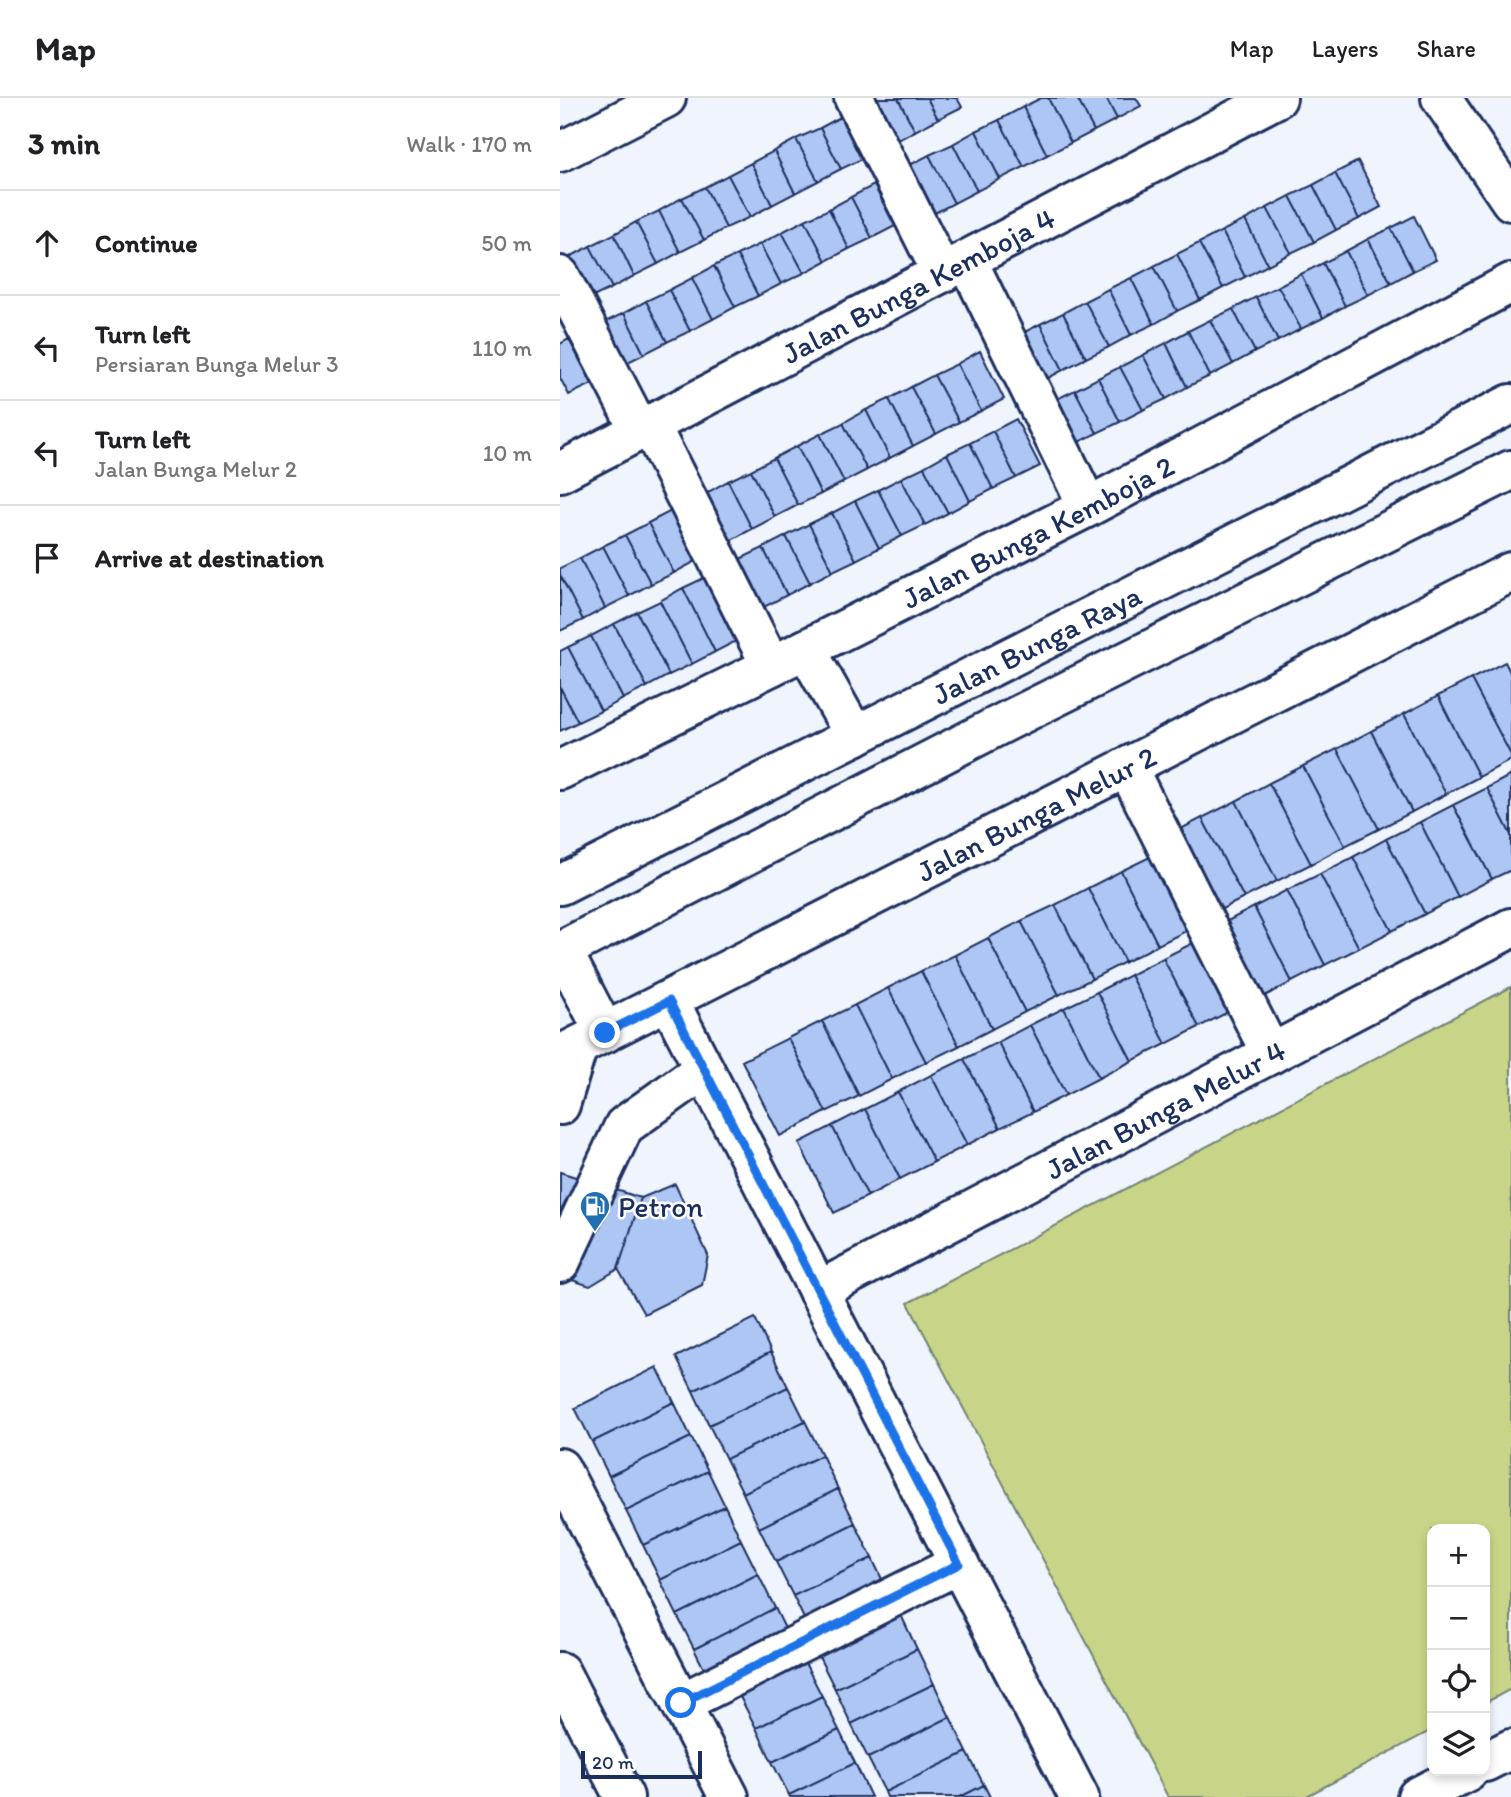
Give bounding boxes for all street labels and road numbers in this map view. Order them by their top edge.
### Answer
street label: Jalan Bunga Kemboja 4 [776,199,1061,372]
street label: Jalan Bunga Kemboja 2 [896,446,1180,616]
street label: Jalan Bunga Raya [926,576,1147,712]
street label: Jalan Bunga Melur 2 [910,737,1162,889]
street label: Jalan Bunga Melur 4 [1039,1031,1292,1187]

